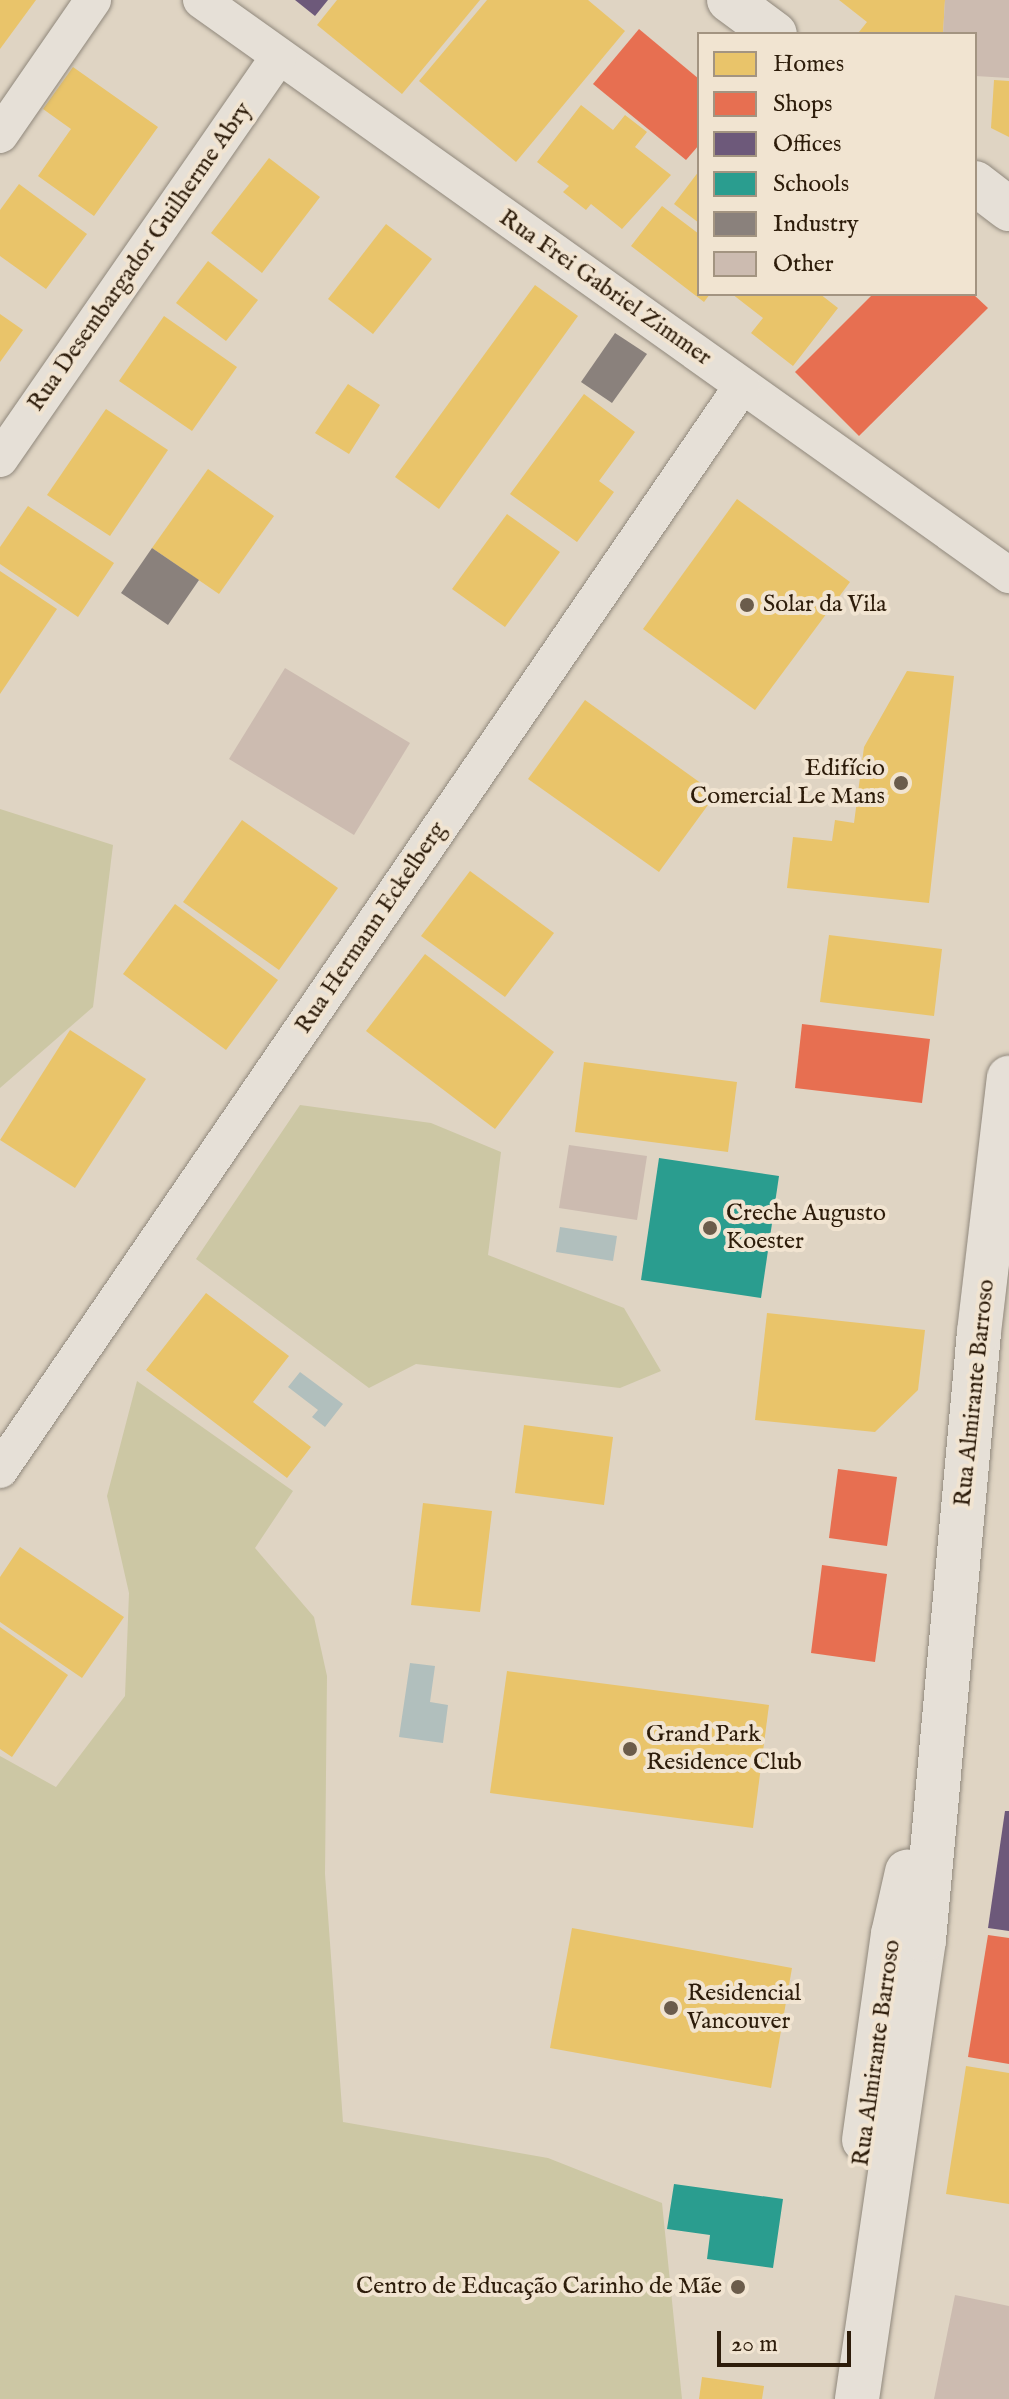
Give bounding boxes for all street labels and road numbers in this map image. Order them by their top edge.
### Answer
street label: Rua Desembargador Guilherme Abry [22,97,258,417]
street label: Rua Frei Gabriel Zimmer [493,204,717,372]
street label: Rua Hermann Eckelberg [289,817,453,1039]
street label: Rua Almirante Barroso [949,1278,1001,1508]
street label: Rua Almirante Barroso [847,1938,907,2168]

